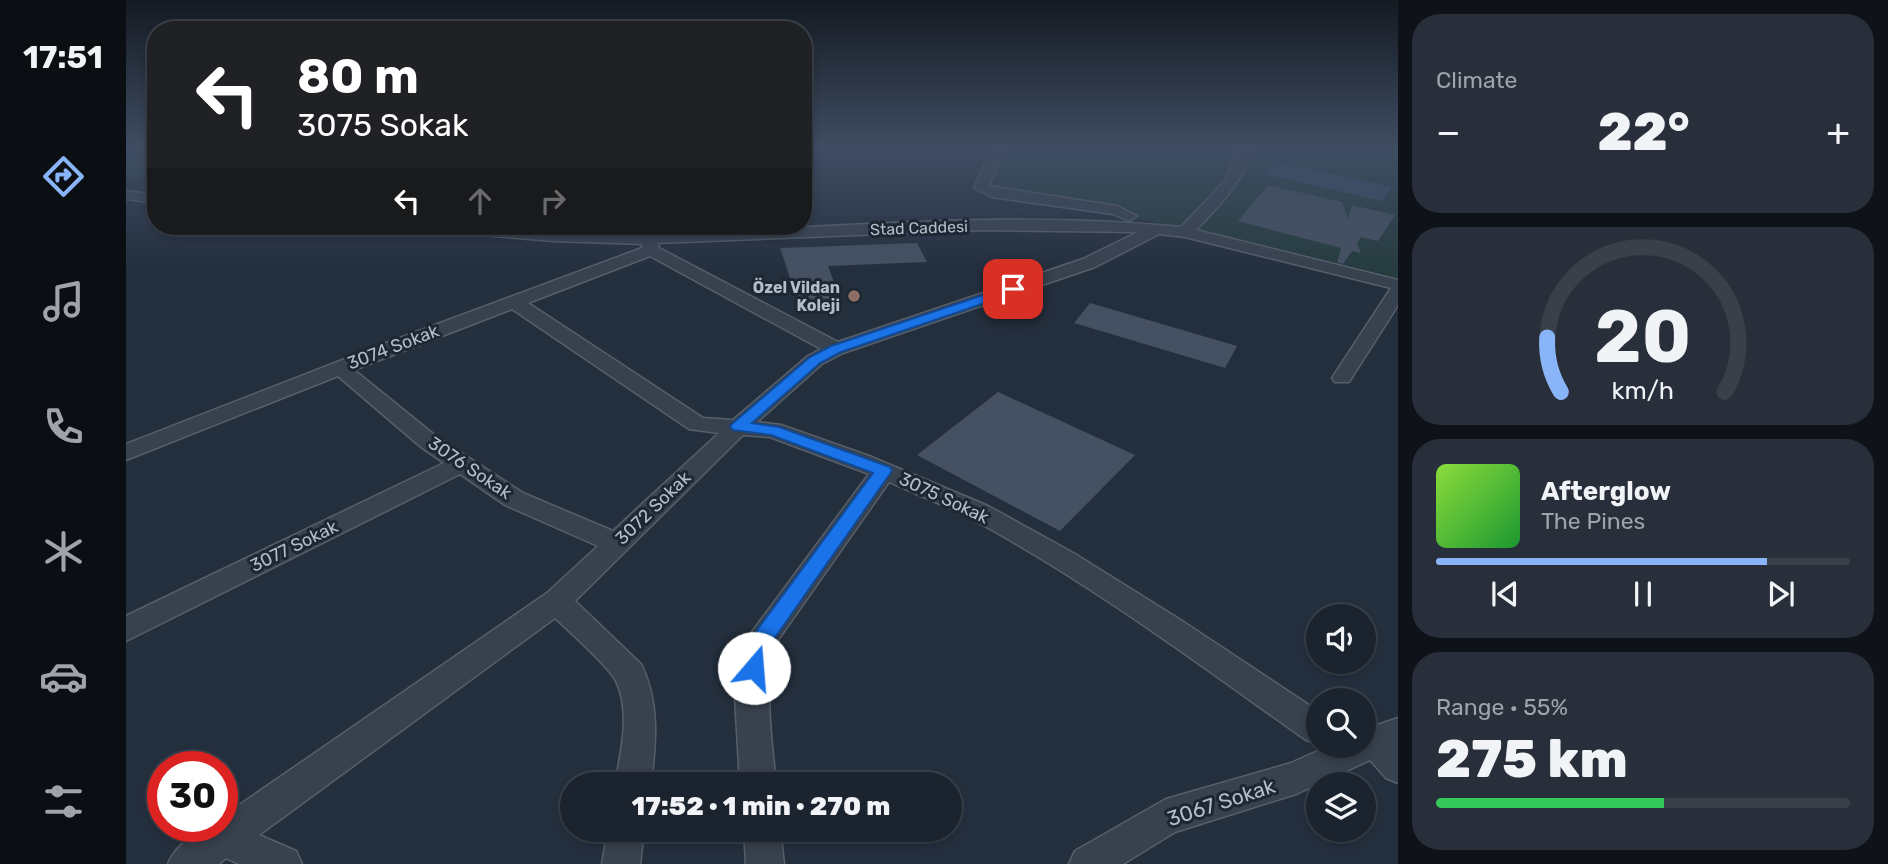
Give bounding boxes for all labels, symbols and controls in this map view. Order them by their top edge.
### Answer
text: 17:51 [23,38,103,76]
text: 80 m [297,47,419,105]
icon: left [182,49,273,140]
text: Climate [1436,66,1517,94]
text: 22° [1597,101,1690,163]
text: 3075 Sokak [297,106,468,144]
text: − [1436,109,1461,155]
text: + [1826,109,1850,155]
icon: directions [39,152,88,201]
icon: left [388,182,426,220]
icon: ahead [461,182,499,220]
icon: right [534,182,572,220]
street label: Stad Caddesi [870,217,968,239]
pin [983,259,1043,319]
icon: arrive [994,270,1032,308]
icon: music [39,277,88,326]
place label: Özel Vildan Koleji [753,277,840,315]
marker: Özel Vildan Koleji [846,288,862,304]
text: 20 [1595,294,1691,380]
street label: 3074 Sokak [344,319,443,375]
text: km/h [1612,376,1674,405]
icon: phone [39,402,88,451]
street label: 3076 Sokak [424,432,517,504]
street label: 3072 Sokak [611,466,696,549]
street label: 3075 Sokak [896,468,993,529]
text: Afterglow [1541,476,1671,507]
text: The Pines [1541,507,1645,535]
street label: 3077 Sokak [246,515,342,577]
icon: climate [39,527,88,576]
icon: previous [1486,575,1524,613]
icon: pause [1624,575,1662,613]
icon: next [1762,575,1800,613]
map controls [1306,604,1376,842]
button: sound [1306,604,1376,674]
position arrow [717,631,791,705]
icon: car [39,652,88,701]
button: search [1306,688,1376,758]
text: Range · 55% [1436,693,1568,721]
text: 275 km [1436,728,1628,790]
speed limit sign: 30 [147,751,238,842]
button: layers [1306,772,1376,842]
street label: 3067 Sokak [1164,773,1278,831]
icon: filters [39,777,88,826]
text: 17:52 · 1 min · 270 m [632,791,890,822]

